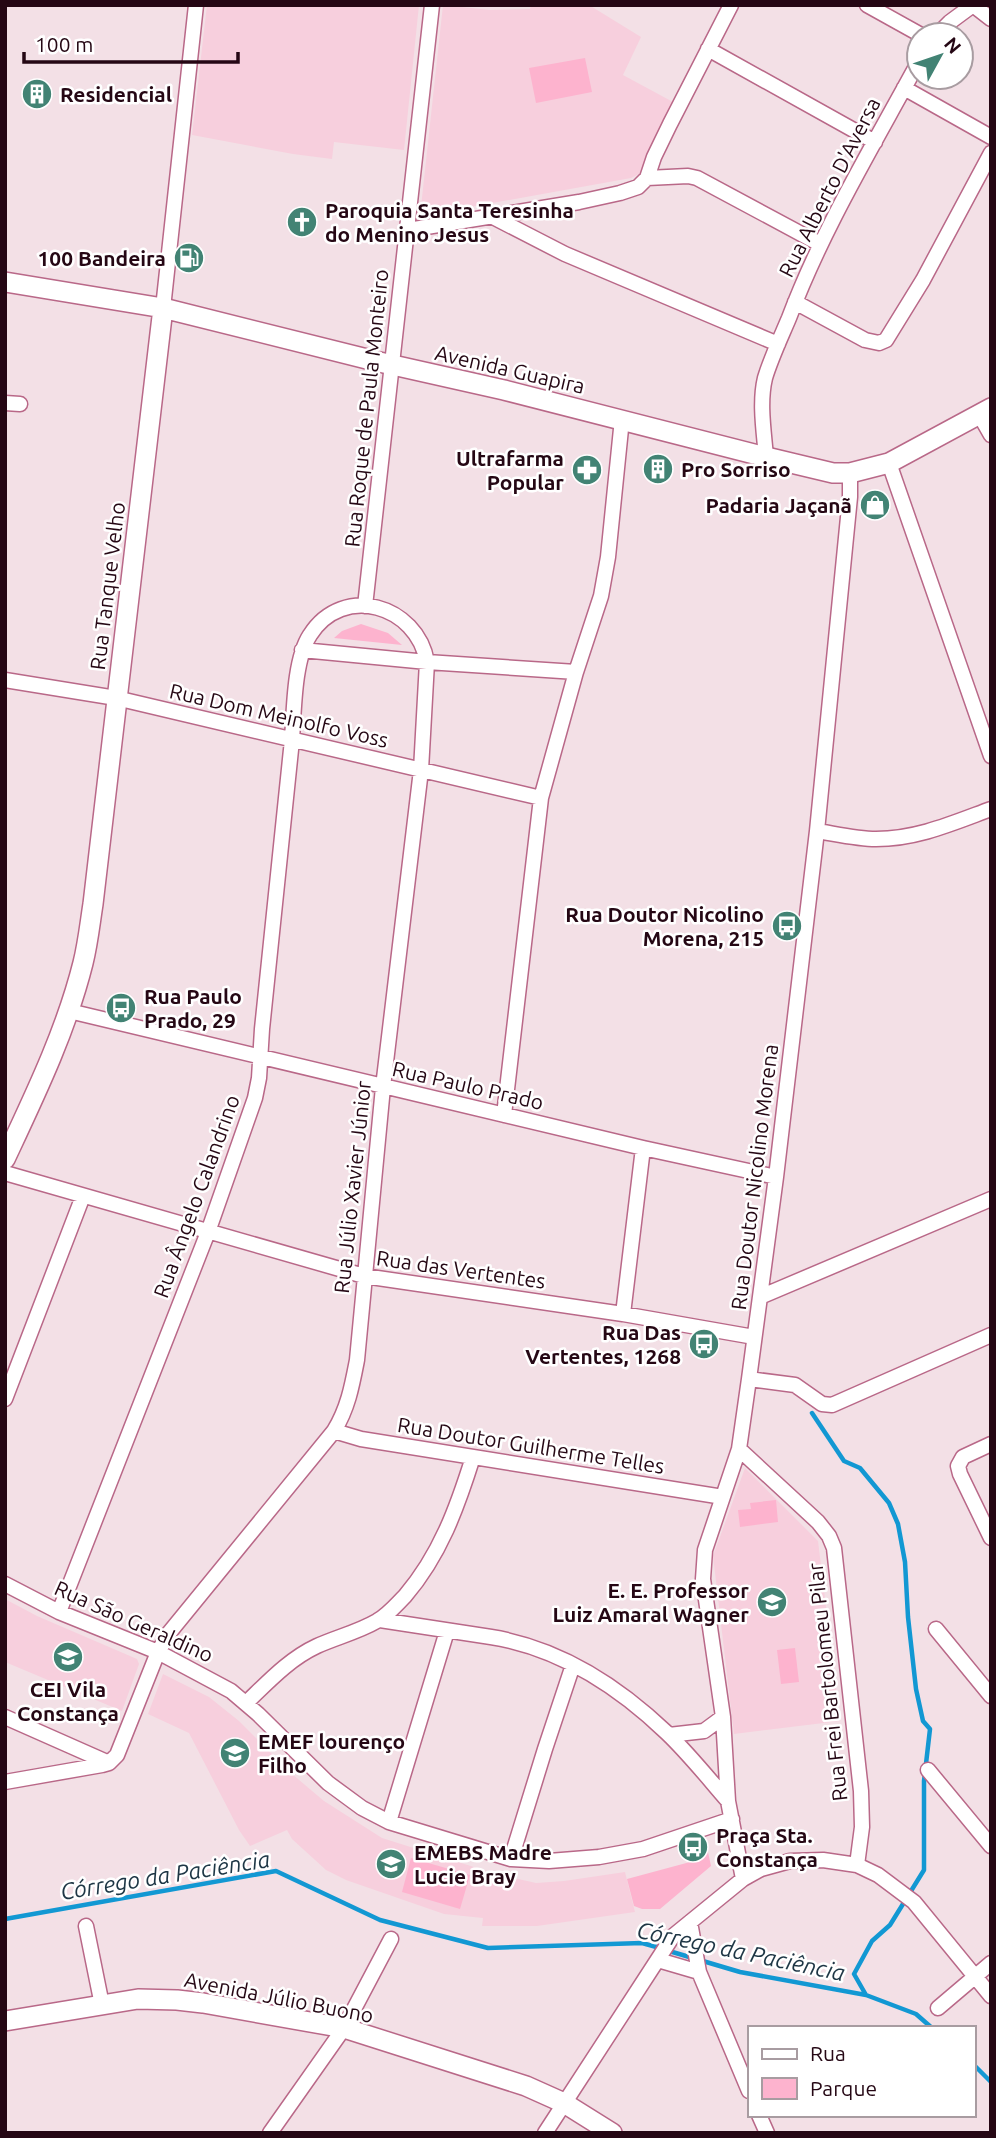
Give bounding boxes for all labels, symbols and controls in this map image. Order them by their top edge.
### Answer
scale bar [24,21,238,65]
north arrow [905,21,975,91]
text: 100 m [35,32,93,56]
text: N [940,33,966,58]
building icon: Residencial [20,77,54,111]
place label: Residencial [60,82,172,106]
street label: Rua Alberto D'Aversa [773,93,885,281]
place label: Paroquia Santa Teresinha do Menino Jesus [325,198,574,246]
church icon: Paroquia Santa Teresinha do Menino Jesus [285,205,319,239]
fuel station icon: 100 Bandeira [172,241,206,275]
place label: 100 Bandeira [37,246,166,270]
street label: Rua Roque de Paula Monteiro [339,268,393,548]
street label: Avenida Guapira [433,340,587,398]
place label: Ultrafarma Popular [456,446,564,494]
building icon: Pro Sorriso [641,452,675,486]
pharmacy icon: Ultrafarma Popular [570,453,604,487]
place label: Pro Sorriso [681,457,791,481]
shop icon: Padaria Jaçanã [858,488,892,522]
place label: Padaria Jaçanã [706,493,852,517]
street label: Rua Tanque Velho [85,501,129,671]
street label: Rua Dom Meinolfo Voss [167,678,391,752]
place label: Rua Doutor Nicolino Morena, 215 [565,902,764,950]
bus stop icon: Rua Doutor Nicolino Morena, 215 [770,909,804,943]
place label: Rua Paulo Prado, 29 [144,984,242,1032]
bus stop icon: Rua Paulo Prado, 29 [104,991,138,1025]
street label: Rua Doutor Nicolino Morena [726,1043,782,1311]
street label: Rua Paulo Prado [390,1056,546,1114]
street label: Rua Júlio Xavier Júnior [329,1079,375,1295]
street label: Rua Ângelo Calandrino [148,1091,244,1301]
street label: Rua das Vertentes [375,1245,547,1293]
place label: Rua Das Vertentes, 1268 [525,1320,681,1368]
bus stop icon: Rua Das Vertentes, 1268 [687,1327,721,1361]
street label: Rua Doutor Guilherme Telles [396,1412,666,1478]
street label: Rua Frei Bartolomeu Pilar [803,1562,851,1802]
street label: Rua São Geraldino [51,1575,217,1667]
place label: E. E. Professor Luiz Amaral Wagner [553,1578,749,1626]
school or university icon: E. E. Professor Luiz Amaral Wagner [755,1585,789,1619]
school or university icon: CEI Vila Constança [51,1640,85,1674]
place label: CEI Vila Constança [17,1677,119,1725]
place label: EMEF lourenço Filho [258,1729,405,1777]
school or university icon: EMEF lourenço Filho [218,1736,252,1770]
place label: Praça Sta. Constança [716,1823,818,1871]
bus stop icon: Praça Sta. Constança [676,1830,710,1864]
place label: EMEBS Madre Lucie Bray [414,1840,552,1888]
water label: Córrego da Paciência [58,1846,272,1904]
school or university icon: EMEBS Madre Lucie Bray [374,1847,408,1881]
water label: Córrego da Paciência [635,1917,847,1985]
street label: Avenida Júlio Buono [182,1967,376,2027]
legend [748,2026,975,2117]
text: Rua [810,2041,846,2065]
text: Parque [810,2076,877,2100]

